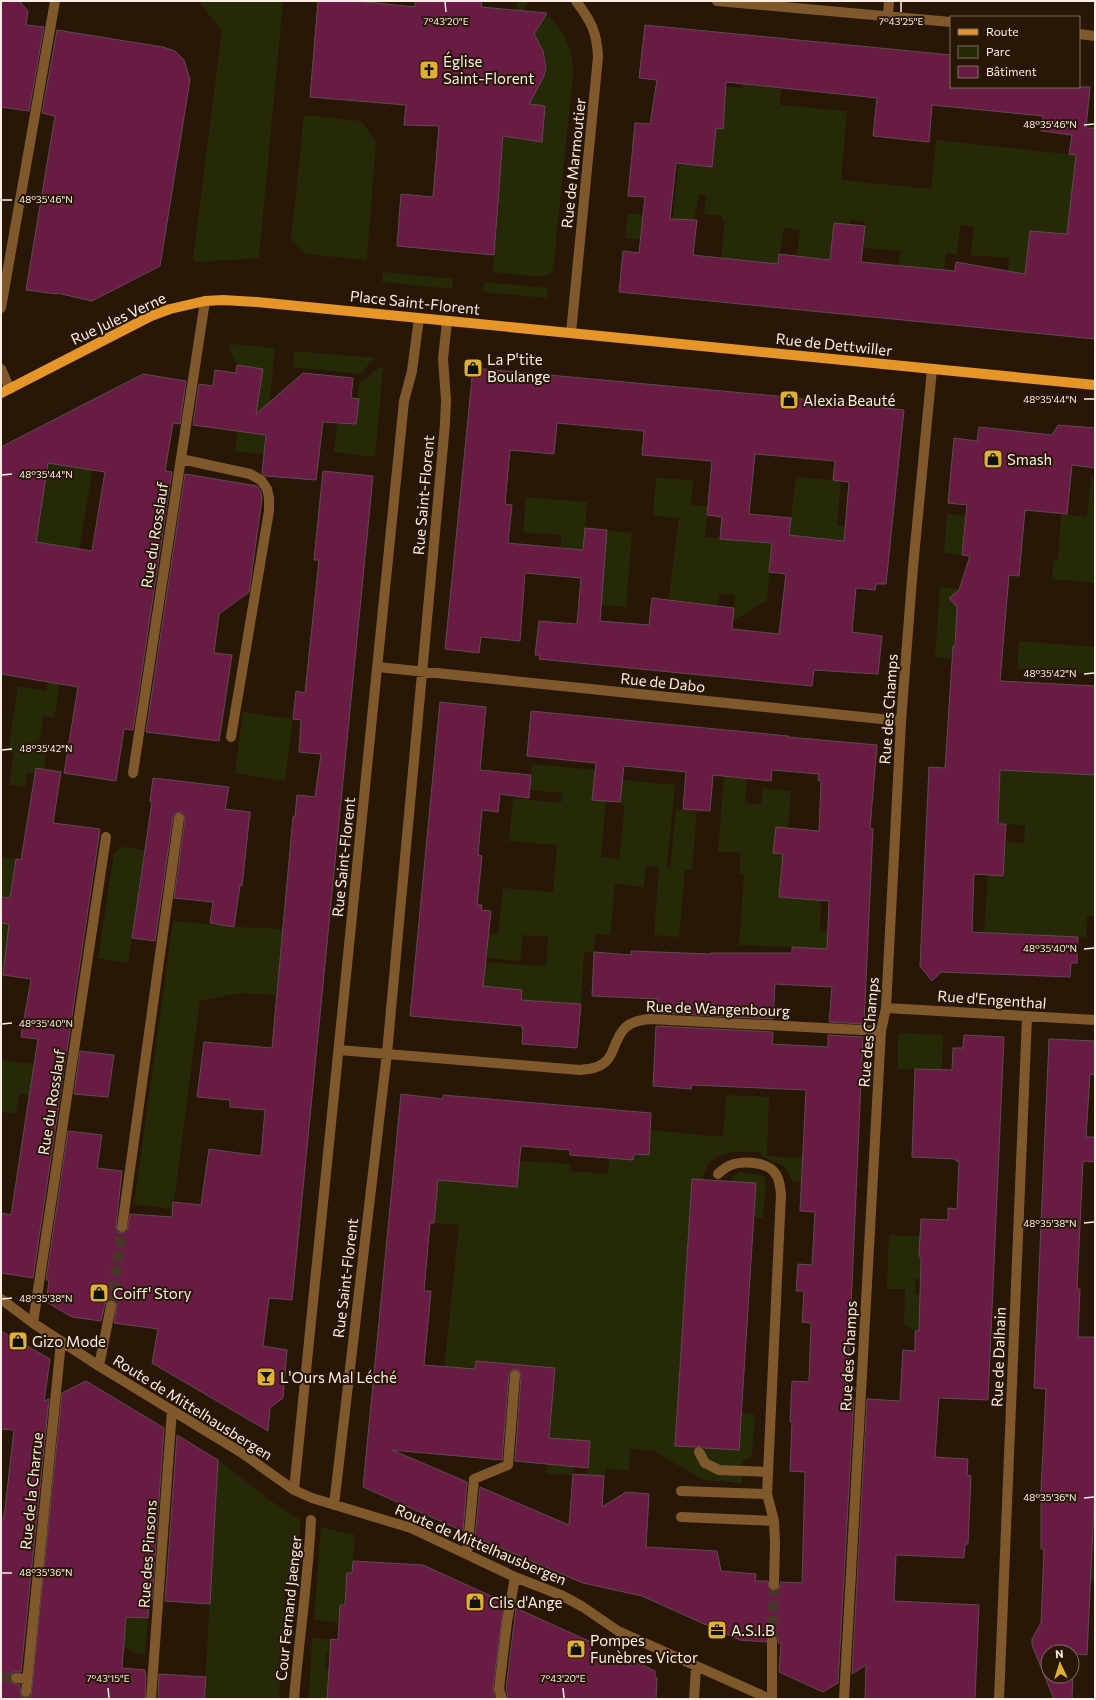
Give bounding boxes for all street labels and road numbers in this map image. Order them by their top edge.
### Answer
street label: Rue de Marmoutier [557,97,589,229]
street label: Place Saint-Florent [349,286,481,318]
street label: Rue Jules Verne [68,288,169,348]
street label: Rue de Dettwiller [775,329,893,359]
street label: Rue Saint-Florent [409,434,437,556]
street label: Rue du Rosslauf [137,481,171,589]
street label: Rue des Champs [875,653,901,765]
street label: Rue de Dabo [620,669,706,695]
street label: Rue Saint-Florent [328,796,358,918]
street label: Rue des Champs [854,976,882,1088]
street label: Rue d'Engenthal [937,986,1047,1012]
street label: Rue de Wangenbourg [646,996,790,1020]
street label: Rue du Rosslauf [34,1048,68,1156]
street label: Rue Saint-Florent [329,1217,361,1339]
street label: Rue des Champs [836,1300,860,1412]
street label: Rue de Dalhain [987,1307,1009,1407]
street label: Route de Mittelhausbergen [110,1351,276,1463]
street label: Rue de la Charrue [16,1431,46,1551]
street label: Rue des Pinsons [134,1499,160,1609]
street label: Route de Mittelhausbergen [393,1500,569,1588]
street label: Cour Fernand Jaenger [271,1535,305,1681]

